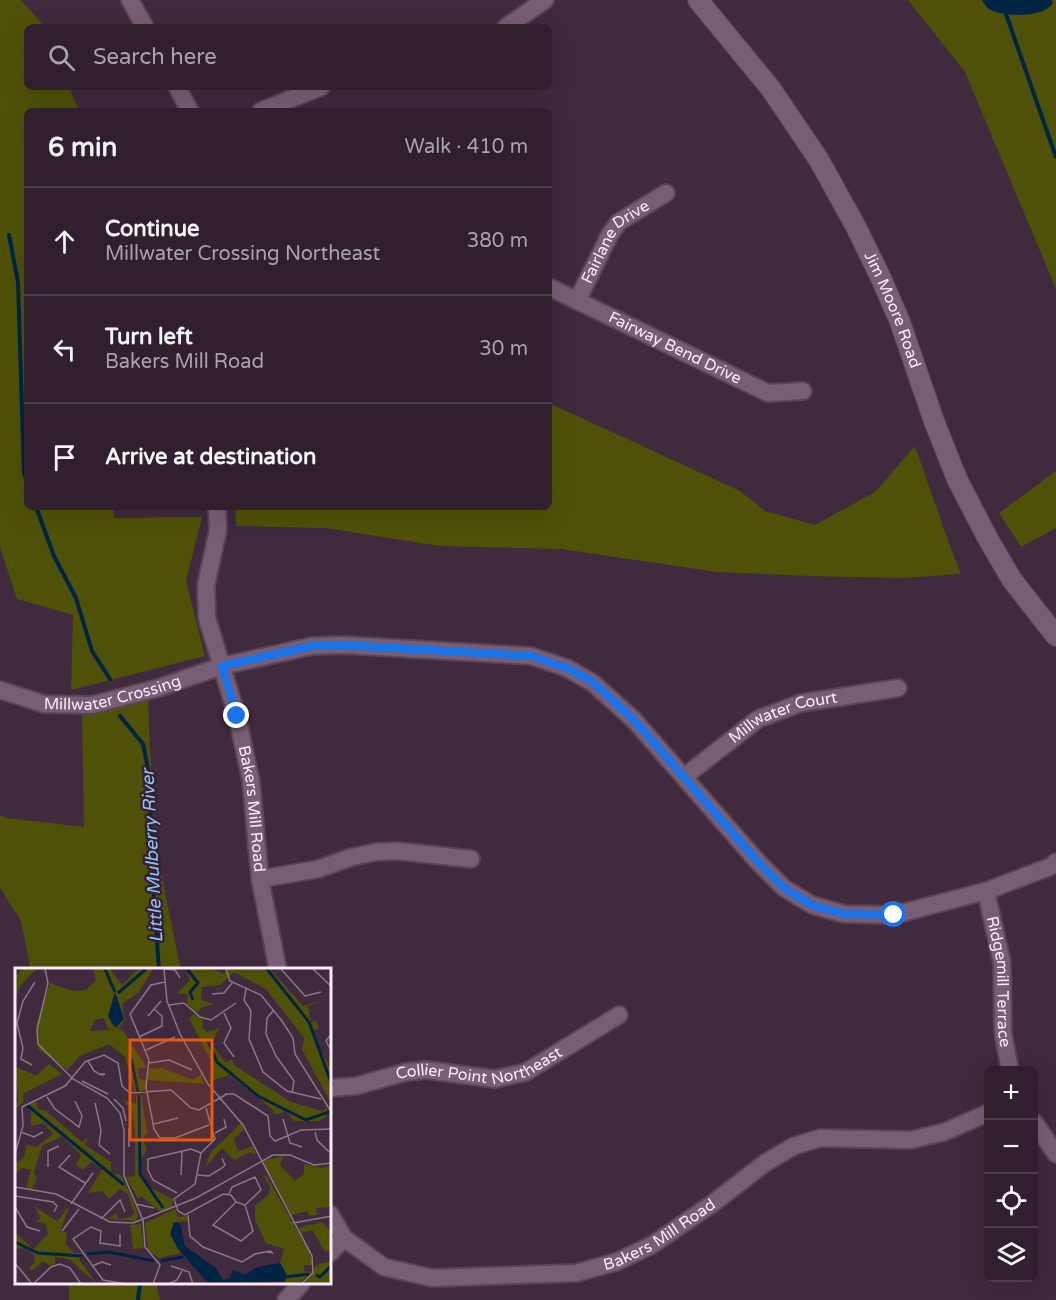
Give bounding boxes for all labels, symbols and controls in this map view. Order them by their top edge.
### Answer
search box [24,24,552,90]
icon: search [45,41,78,74]
text: Search here [93,44,217,70]
text: 6 min [48,132,117,163]
text: Walk · 410 m [405,135,528,159]
street label: Fairlane Drive [577,196,653,287]
text: Continue [105,216,200,242]
icon: ahead [48,225,81,258]
text: 380 m [467,229,528,253]
text: Millwater Crossing Northeast [105,242,380,266]
street label: Jim Moore Road [860,248,925,371]
street label: Fairway Bend Drive [605,307,745,389]
text: Turn left [105,324,193,350]
icon: left [48,333,81,366]
text: 30 m [479,337,528,361]
text: Bakers Mill Road [105,350,264,374]
icon: arrive [48,441,81,474]
text: Arrive at destination [105,444,316,470]
street label: Millwater Crossing [44,671,184,715]
street label: Millwater Court [725,688,839,748]
route end [223,702,249,728]
street label: Bakers Mill Road [234,744,269,873]
water label: Little Mulberry River [136,766,168,943]
route start [880,901,906,927]
street label: Ridgemill Terrace [982,914,1015,1049]
inset map [15,968,332,1285]
street label: Collier Point Northeast [394,1042,566,1090]
map controls [984,1066,1038,1282]
button: + [984,1066,1038,1120]
button: − [984,1120,1038,1174]
button: locate [984,1174,1038,1228]
street label: Bakers Mill Road [601,1194,719,1275]
button: layers [984,1228,1038,1282]

